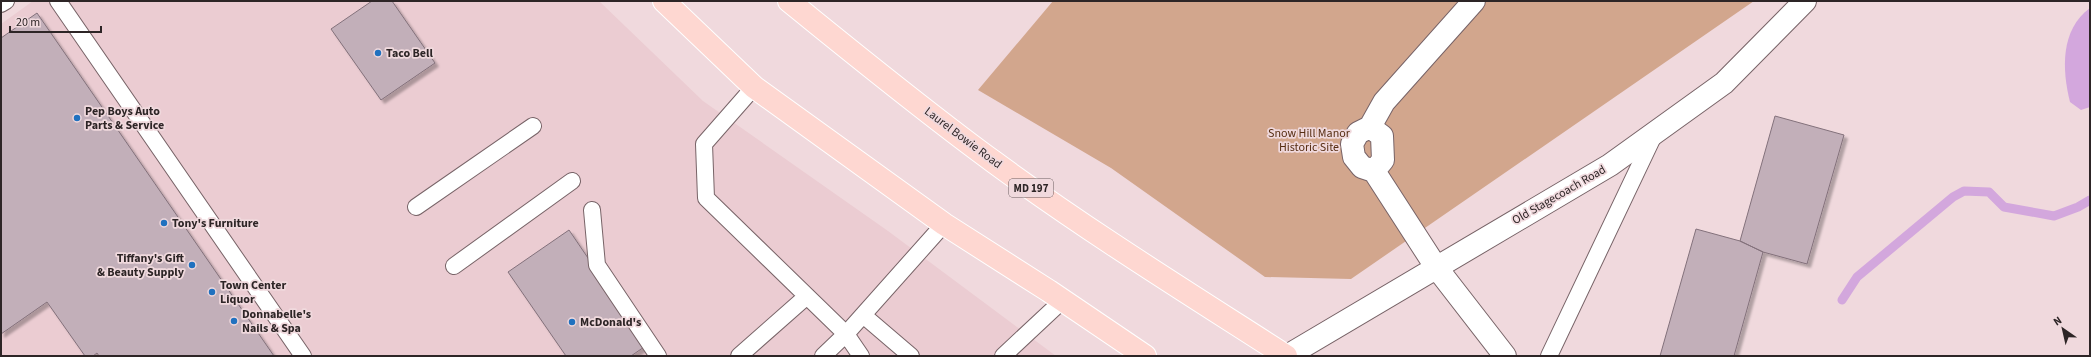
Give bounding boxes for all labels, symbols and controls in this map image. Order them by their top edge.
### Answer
scale bar [10,8,101,34]
text: 20 m [16,14,40,31]
place label: Taco Bell [386,45,433,62]
marker: Taco Bell [373,48,383,58]
place label: Pep Boys Auto Parts & Service [85,103,164,134]
street label: Laurel Bowie Road [921,103,1005,173]
marker: Pep Boys Auto Parts & Service [72,113,82,123]
park label: Snow Hill Manor Historic Site [1268,125,1351,156]
street label: Old Stagecoach Road [1509,161,1609,229]
road number: MD 197 [1009,179,1053,197]
place label: Tony's Furniture [172,215,259,232]
marker: Tony's Furniture [159,218,169,228]
place label: Tiffany's Gift & Beauty Supply [97,250,185,281]
marker: Tiffany's Gift & Beauty Supply [187,260,197,270]
place label: Town Center Liquor [220,277,287,308]
marker: Town Center Liquor [207,287,217,297]
place label: Donnabelle's Nails & Spa [242,306,311,337]
north arrow [2043,309,2083,349]
text: N [2050,313,2065,329]
place label: McDonald's [580,314,641,331]
marker: Donnabelle's Nails & Spa [229,316,239,326]
marker: McDonald's [567,317,577,327]

